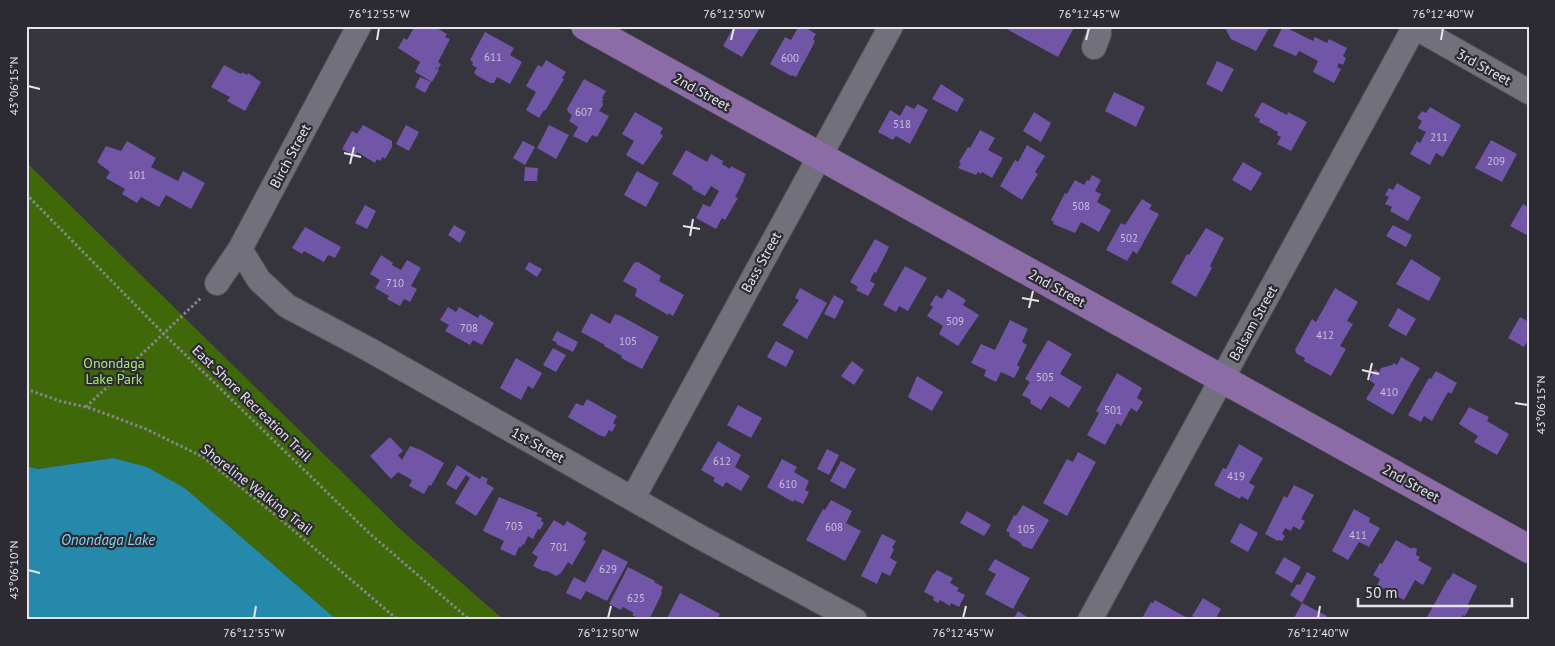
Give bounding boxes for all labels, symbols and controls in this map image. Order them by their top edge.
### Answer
text: 76°12'55"W [348,6,410,21]
text: 76°12'50"W [703,6,765,21]
text: 76°12'45"W [1058,6,1120,21]
text: 76°12'40"W [1412,6,1474,21]
street label: 3rd Street [1454,45,1515,89]
house number: 611 [484,50,502,64]
house number: 600 [781,51,799,65]
text: 43°06'15"N [6,56,21,116]
street label: 2nd Street [670,69,734,115]
house number: 607 [575,105,593,119]
house number: 518 [893,117,911,131]
street label: Birch Street [266,121,315,191]
house number: 211 [1430,130,1448,144]
house number: 209 [1487,154,1505,168]
house number: 101 [128,168,146,182]
house number: 508 [1072,199,1090,213]
street label: Bass Street [737,228,785,295]
house number: 502 [1120,231,1138,245]
street label: 2nd Street [1025,265,1089,311]
house number: 710 [386,276,404,290]
street label: Balsam Street [1225,282,1281,364]
house number: 509 [946,314,964,328]
house number: 708 [460,321,478,335]
house number: 412 [1316,328,1334,342]
house number: 105 [619,334,637,348]
street label: East Shore Recreation Trail [188,341,316,465]
park label: Onondaga Lake Park [83,354,145,388]
house number: 505 [1036,370,1054,384]
text: 43°06'15"N [1533,375,1548,435]
house number: 410 [1380,385,1398,399]
house number: 501 [1104,403,1122,417]
street label: 1st Street [508,423,568,467]
street label: Shoreline Walking Trail [197,440,317,538]
house number: 612 [713,454,731,468]
street label: 2nd Street [1379,460,1443,506]
house number: 419 [1227,469,1245,483]
house number: 610 [779,477,797,491]
house number: 703 [505,519,523,533]
house number: 608 [825,520,843,534]
house number: 105 [1017,522,1035,536]
house number: 411 [1349,528,1367,542]
water label: Onondaga Lake [61,530,155,549]
text: 43°06'10"N [6,540,21,600]
house number: 701 [550,540,568,554]
house number: 629 [599,562,617,576]
scale bar [1358,576,1511,608]
text: 50 m [1365,583,1398,602]
house number: 625 [627,591,645,605]
text: 76°12'55"W [223,625,285,640]
text: 76°12'50"W [577,625,639,640]
text: 76°12'45"W [932,625,994,640]
text: 76°12'40"W [1287,625,1349,640]

